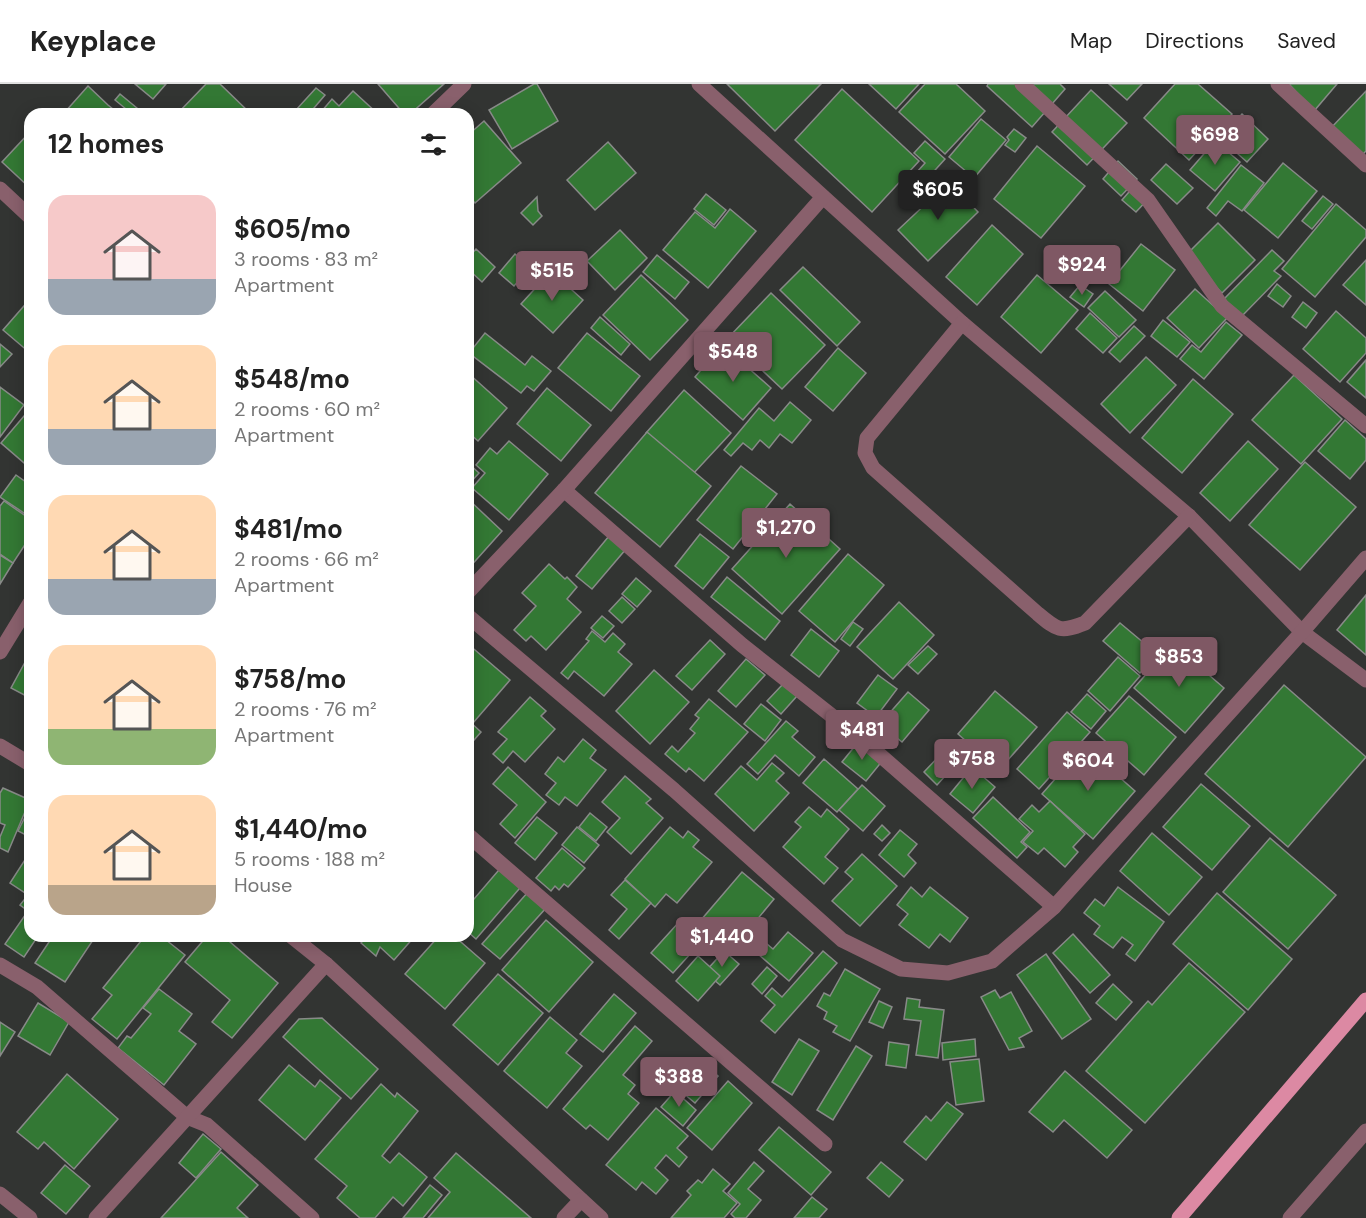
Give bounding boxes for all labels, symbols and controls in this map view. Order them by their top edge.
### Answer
text: Keyplace [30,23,156,60]
text: Map [1070,27,1112,55]
text: Directions [1145,27,1244,55]
text: Saved [1277,27,1336,55]
pin: $698 [1179,115,1251,166]
text: $698 [1190,121,1240,147]
text: 12 homes [48,127,164,161]
icon: filters [417,128,450,161]
pin: $605 [902,170,974,221]
text: $605 [912,176,964,202]
text: $605/mo [234,212,351,246]
icon: home [96,219,168,291]
pin: $924 [1046,245,1118,296]
text: 3 rooms · 83 m² [234,246,378,272]
pin: $515 [516,251,588,302]
text: $924 [1057,251,1107,277]
text: $515 [530,257,574,283]
text: Apartment [234,272,334,298]
pin: $548 [697,332,769,383]
text: $548 [708,338,758,364]
text: $548/mo [234,362,350,396]
icon: home [96,369,168,441]
text: 2 rooms · 60 m² [234,396,380,422]
text: Apartment [234,422,334,448]
pin: $1,270 [737,508,835,559]
text: $481/mo [234,512,343,546]
text: $1,270 [756,514,816,540]
icon: home [96,519,168,591]
text: 2 rooms · 66 m² [234,546,379,572]
text: Apartment [234,572,334,598]
pin: $853 [1143,637,1215,688]
text: $853 [1154,643,1204,669]
text: $758/mo [234,662,346,696]
icon: home [96,669,168,741]
text: 2 rooms · 76 m² [234,696,377,722]
pin: $481 [826,710,898,761]
text: $481 [840,716,884,742]
text: Apartment [234,722,334,748]
pin: $758 [936,739,1008,790]
pin: $604 [1052,741,1124,792]
text: $758 [948,745,996,771]
text: $604 [1062,747,1114,773]
text: $1,440/mo [234,812,368,846]
icon: home [96,819,168,891]
text: 5 rooms · 188 m² [234,846,385,872]
text: House [234,872,292,898]
pin: $1,440 [673,917,771,968]
text: $1,440 [690,923,754,949]
pin: $388 [643,1057,715,1108]
text: $388 [654,1063,704,1089]

